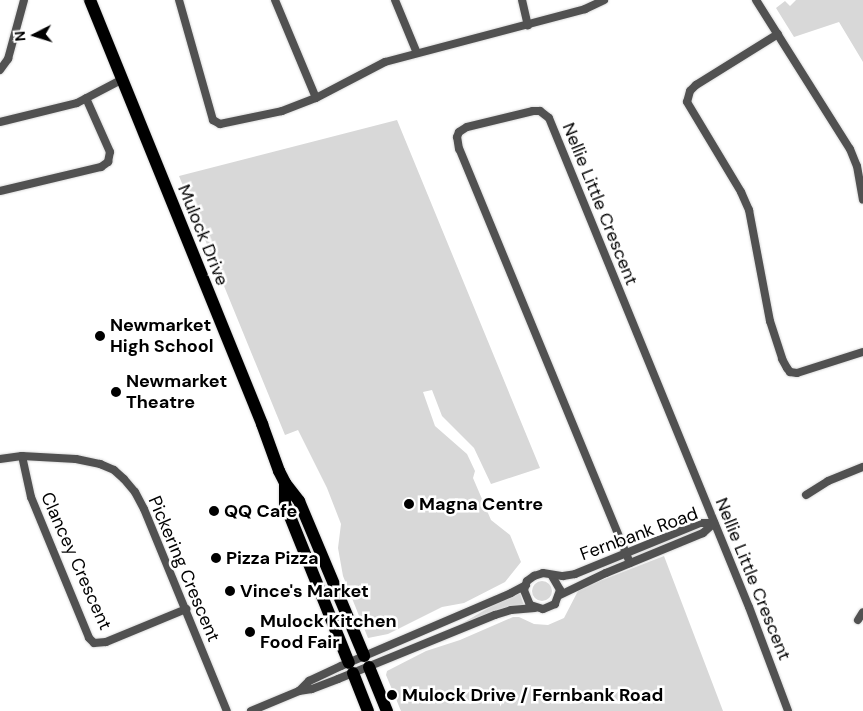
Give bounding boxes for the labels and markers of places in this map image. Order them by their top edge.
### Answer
place label: Newmarket High School [110,315,214,358]
marker: Newmarket High School [94,330,106,342]
place label: Newmarket Theatre [126,371,227,414]
marker: Newmarket Theatre [110,386,122,398]
place label: Magna Centre [419,493,543,515]
marker: Magna Centre [403,498,415,510]
place label: QQ Cafe [224,500,297,522]
marker: QQ Cafe [208,505,220,517]
place label: Pizza Pizza [226,547,319,569]
marker: Pizza Pizza [210,552,222,564]
place label: Vince's Market [240,580,369,602]
marker: Vince's Market [224,585,236,597]
place label: Mulock Kitchen Food Fair [260,611,397,654]
marker: Mulock Kitchen Food Fair [244,626,256,638]
place label: Mulock Drive / Fernbank Road [402,684,663,706]
marker: Mulock Drive / Fernbank Road [386,689,398,701]

